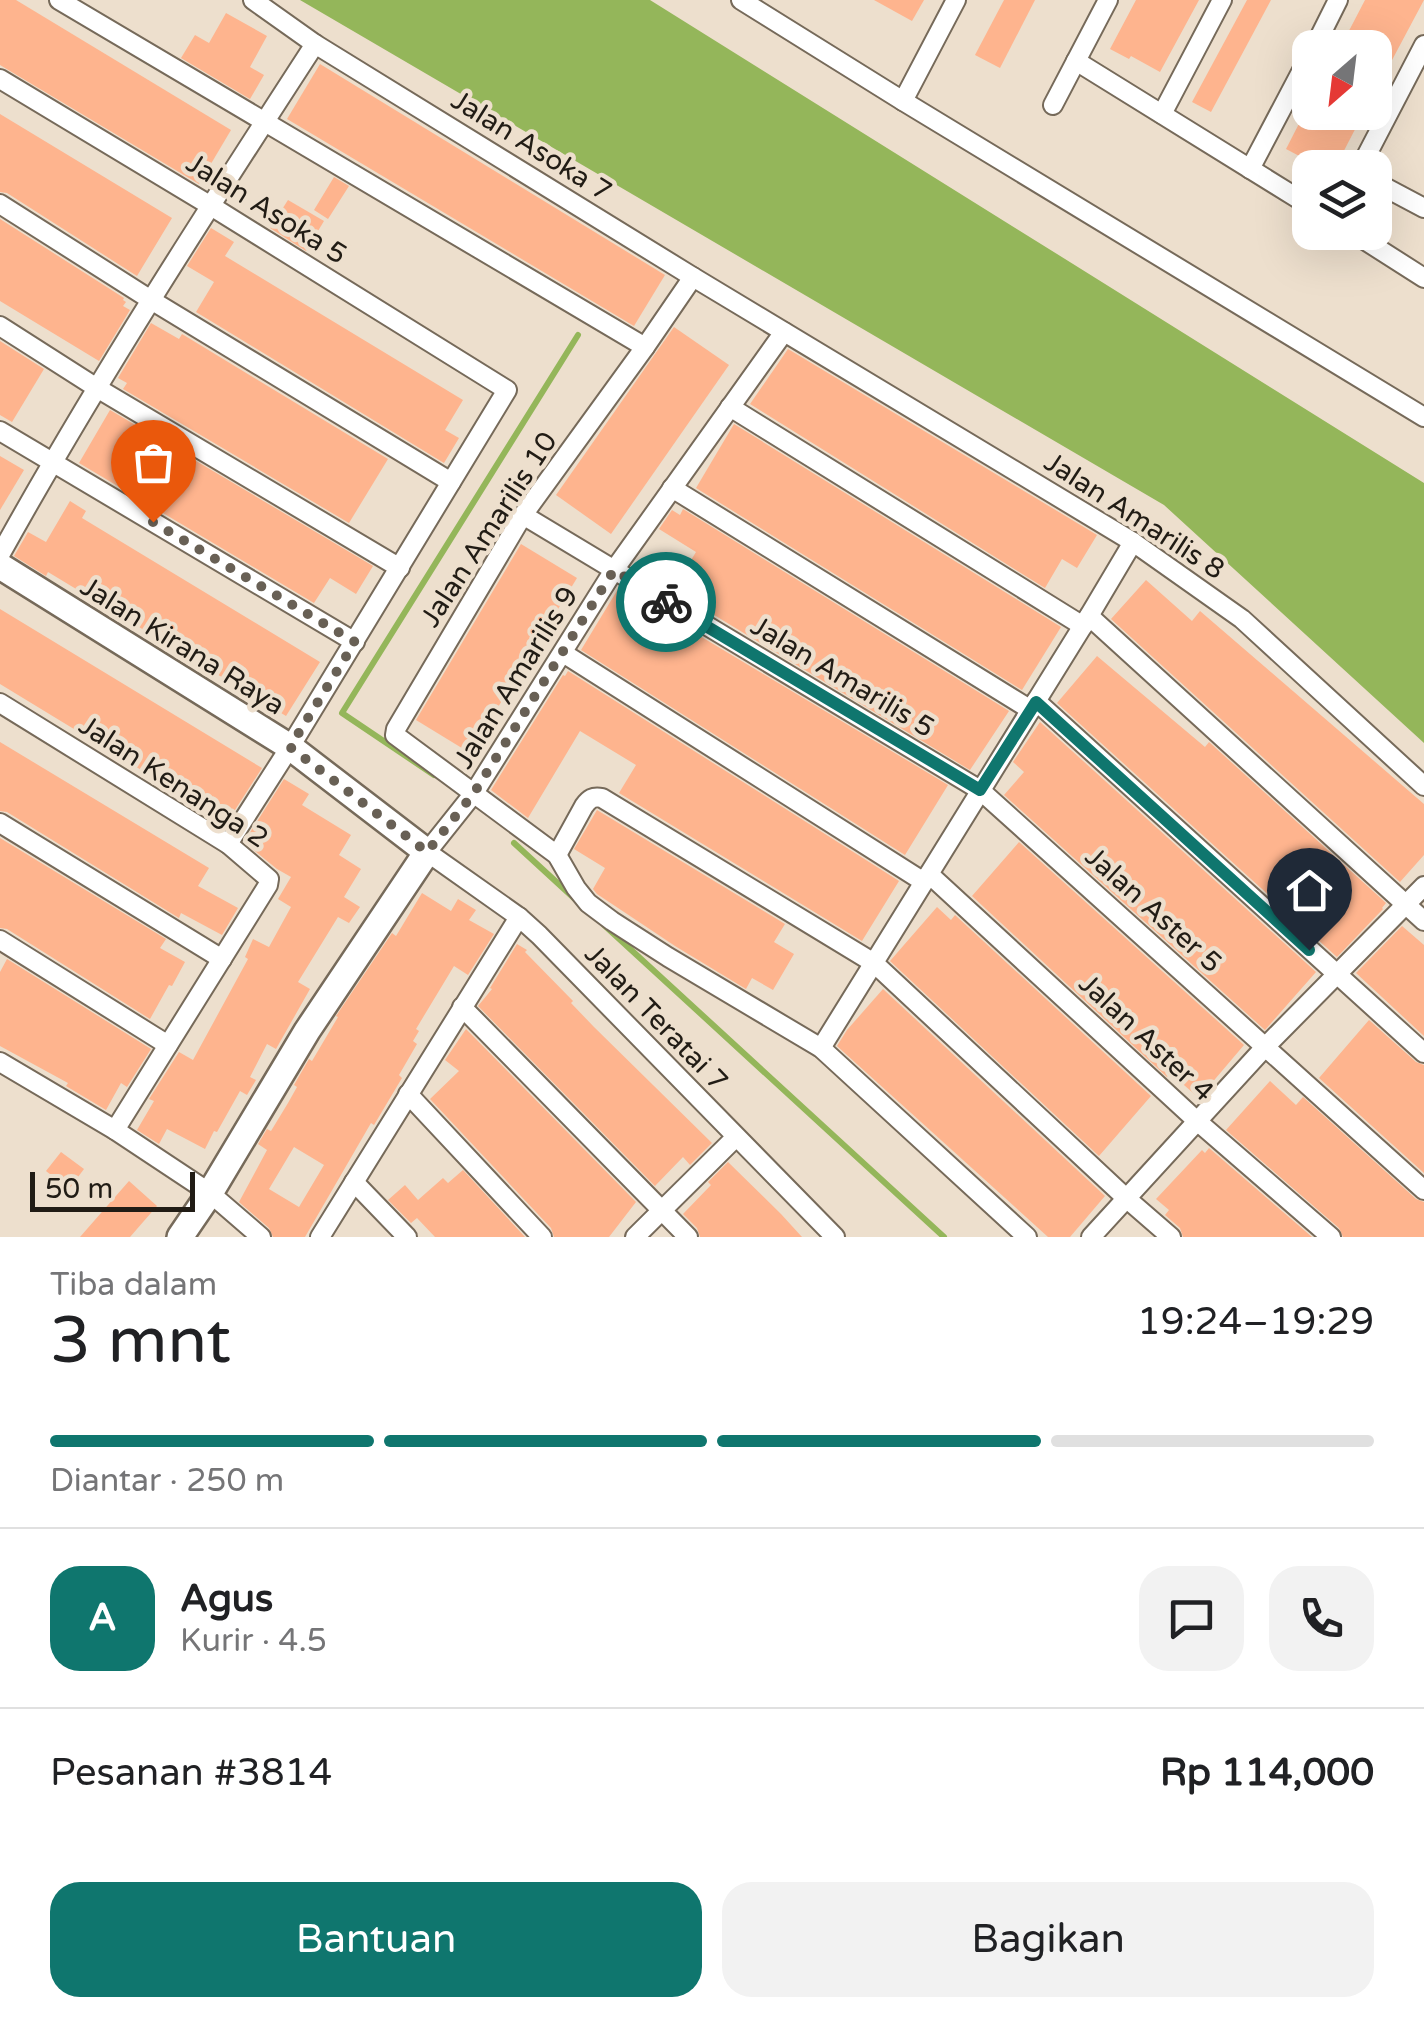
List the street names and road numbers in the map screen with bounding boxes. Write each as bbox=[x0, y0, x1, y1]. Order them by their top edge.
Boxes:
street label: Jalan Asoka 7 bbox=[445, 83, 618, 209]
street label: Jalan Asoka 5 bbox=[180, 146, 353, 272]
street label: Jalan Amarilis 10 bbox=[413, 426, 565, 633]
street label: Jalan Amarilis 8 bbox=[1038, 445, 1231, 587]
street label: Jalan Kirana Raya bbox=[74, 569, 291, 722]
street label: Jalan Amarilis 9 bbox=[446, 580, 585, 775]
street label: Jalan Amarilis 5 bbox=[745, 609, 940, 745]
street label: Jalan Kenanga 2 bbox=[73, 708, 274, 856]
street label: Jalan Aster 5 bbox=[1078, 840, 1229, 980]
street label: Jalan Teratai 7 bbox=[578, 937, 735, 1098]
street label: Jalan Aster 4 bbox=[1072, 967, 1221, 1109]

